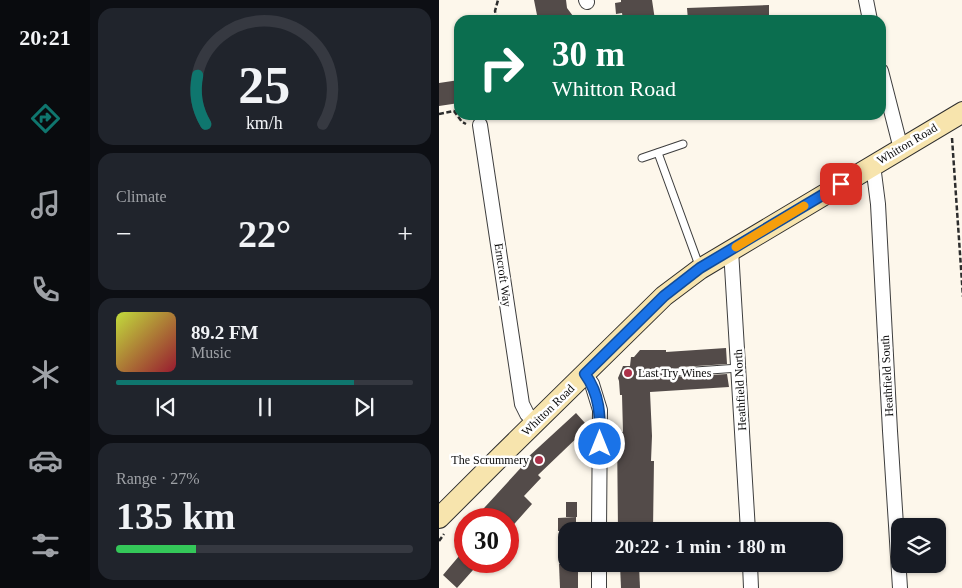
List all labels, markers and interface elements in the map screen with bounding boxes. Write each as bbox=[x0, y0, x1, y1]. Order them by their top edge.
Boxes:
text: 20:21 bbox=[19, 25, 71, 50]
icon: right bbox=[469, 35, 534, 100]
text: 30 m bbox=[552, 35, 625, 74]
text: 25 bbox=[239, 57, 291, 114]
text: Whitton Road bbox=[552, 76, 676, 101]
icon: directions bbox=[28, 101, 63, 136]
text: km/h bbox=[246, 113, 283, 133]
street label: Whitton Road bbox=[874, 121, 940, 167]
pin bbox=[820, 163, 862, 205]
icon: arrive bbox=[827, 170, 855, 198]
icon: music bbox=[28, 187, 63, 222]
text: Climate bbox=[116, 188, 167, 205]
text: 22° bbox=[238, 213, 291, 255]
text: − bbox=[116, 218, 132, 249]
text: + bbox=[397, 218, 413, 249]
street label: Erncroft Way bbox=[492, 242, 514, 308]
icon: phone bbox=[28, 272, 63, 307]
text: 89.2 FM bbox=[191, 322, 259, 343]
street label: Heathfield South bbox=[878, 335, 896, 417]
text: Music bbox=[191, 344, 231, 361]
street label: Heathfield North bbox=[731, 349, 749, 431]
icon: climate bbox=[28, 357, 63, 392]
place label: Last Try Wines bbox=[638, 366, 712, 380]
marker: Last Try Wines bbox=[622, 367, 634, 379]
street label: Whitton Road bbox=[519, 381, 577, 439]
icon: previous bbox=[152, 393, 180, 421]
icon: pause bbox=[251, 393, 279, 421]
icon: next bbox=[350, 393, 378, 421]
position arrow bbox=[573, 417, 625, 469]
icon: car bbox=[28, 443, 63, 478]
place label: The Scrummery bbox=[451, 453, 529, 467]
marker: The Scrummery bbox=[533, 454, 545, 466]
text: Range · 27% bbox=[116, 470, 200, 487]
text: 135 km bbox=[116, 495, 235, 537]
speed limit sign: 30 bbox=[454, 508, 519, 573]
map controls bbox=[891, 518, 946, 573]
button: layers bbox=[891, 518, 946, 573]
icon: filters bbox=[28, 528, 63, 563]
text: 20:22 · 1 min · 180 m bbox=[615, 536, 786, 557]

